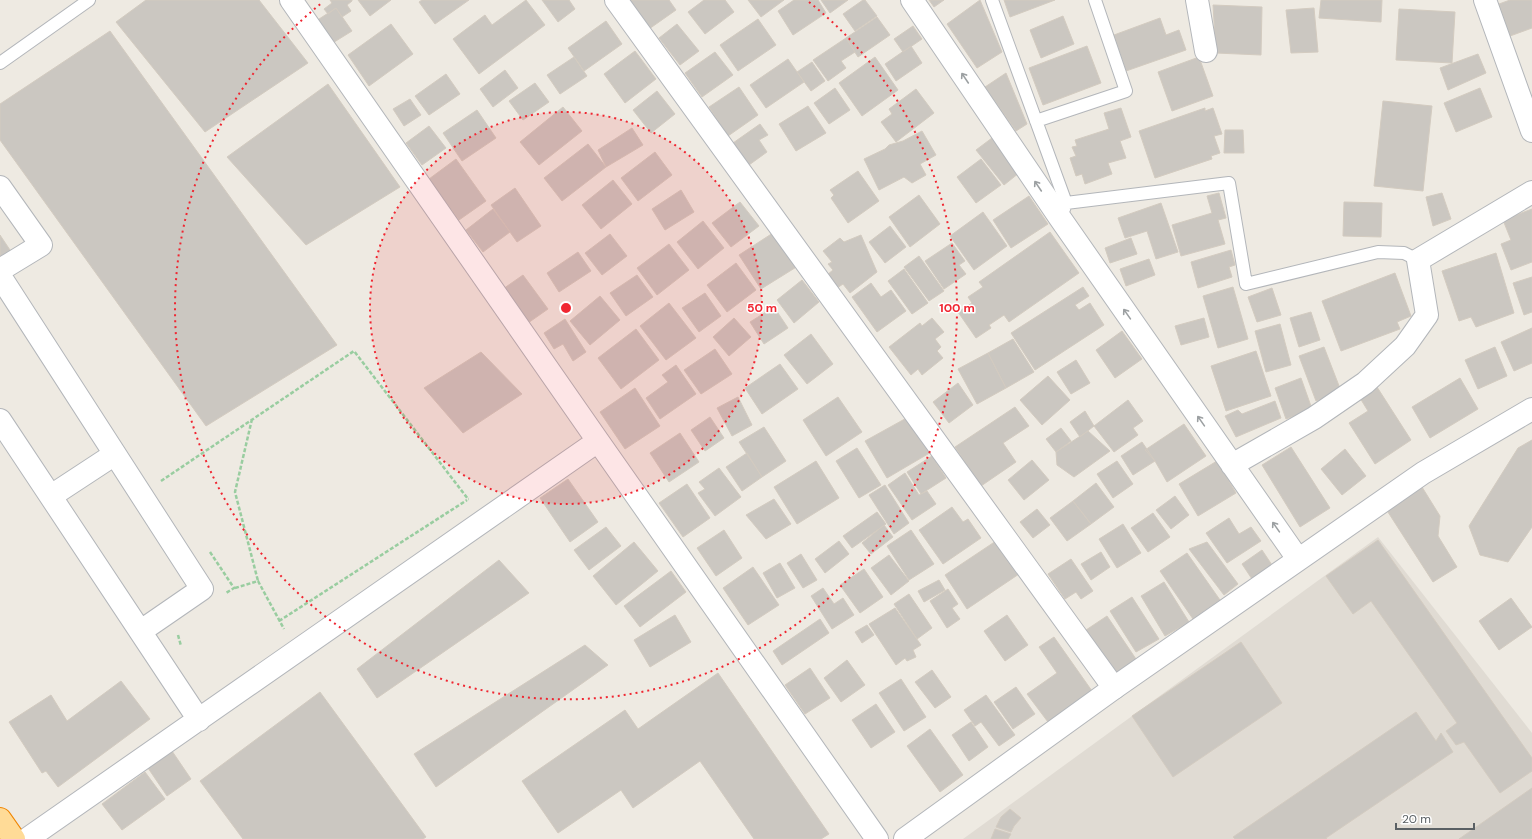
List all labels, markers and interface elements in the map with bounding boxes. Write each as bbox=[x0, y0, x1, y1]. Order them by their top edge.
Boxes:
one-way arrow bbox=[961, 73, 969, 84]
one-way arrow bbox=[1034, 181, 1042, 192]
text: 50 m bbox=[747, 300, 777, 316]
text: 100 m bbox=[939, 300, 975, 316]
centre of rings bbox=[559, 301, 573, 315]
one-way arrow bbox=[1123, 309, 1131, 320]
one-way arrow bbox=[1197, 415, 1205, 426]
one-way arrow bbox=[1272, 522, 1280, 533]
scale bar bbox=[1396, 805, 1474, 831]
text: 20 m bbox=[1402, 811, 1431, 827]

